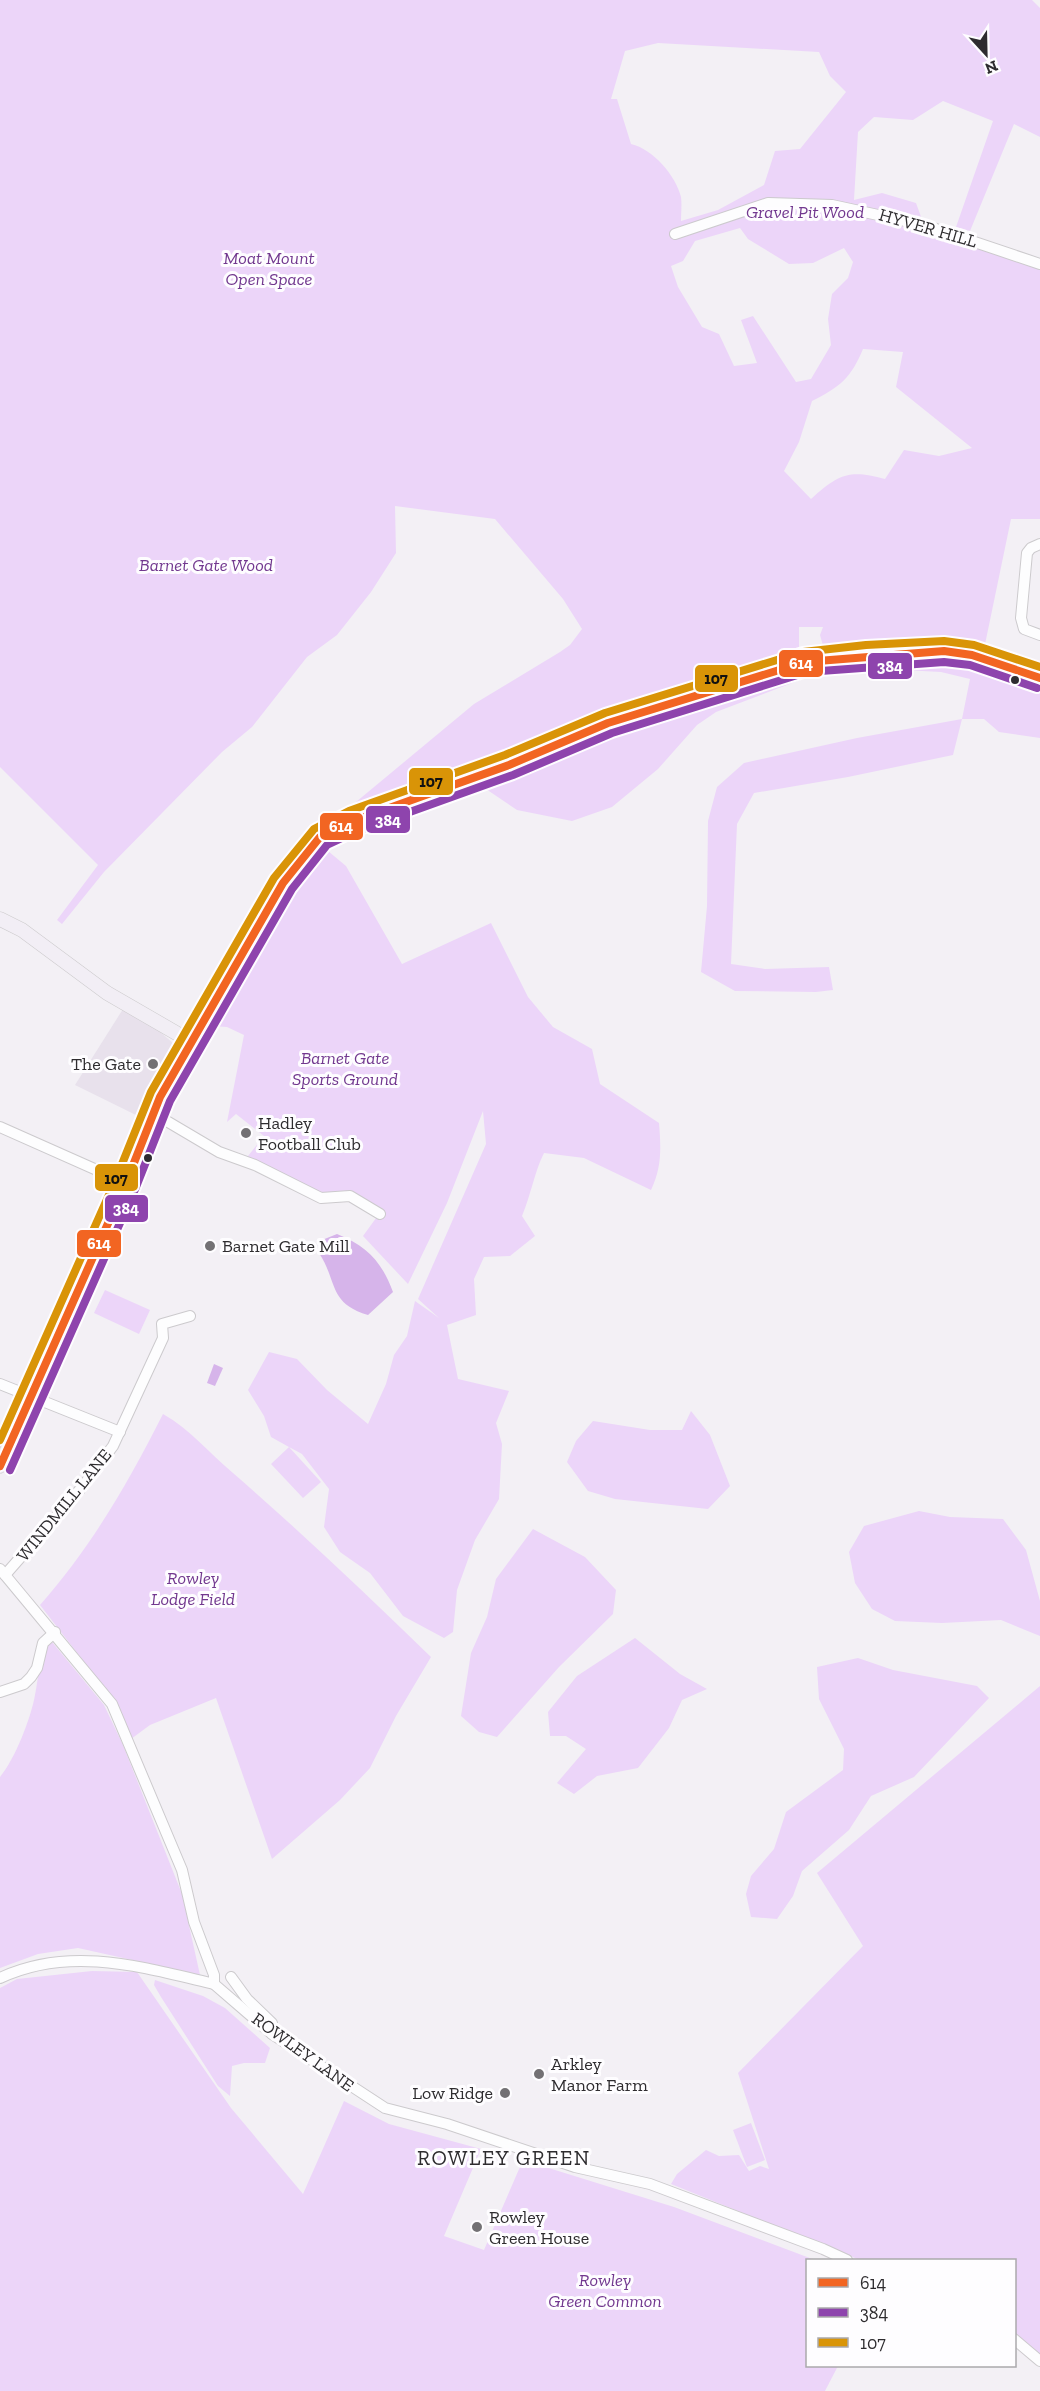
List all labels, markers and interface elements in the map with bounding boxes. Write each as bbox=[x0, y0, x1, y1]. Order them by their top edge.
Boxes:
north arrow bbox=[956, 24, 1016, 84]
text: N bbox=[982, 56, 1001, 79]
park label: Gravel Pit Wood bbox=[746, 201, 864, 223]
street label: HYVER HILL bbox=[876, 203, 980, 253]
park label: Moat Mount Open Space bbox=[223, 247, 315, 290]
park label: Barnet Gate Wood bbox=[139, 554, 273, 576]
line badge: 614 bbox=[778, 649, 824, 678]
line badge: 384 bbox=[867, 652, 913, 680]
text: 614 bbox=[789, 654, 813, 673]
text: 384 bbox=[877, 657, 903, 676]
line badge: 107 bbox=[694, 664, 739, 693]
text: 107 bbox=[704, 669, 728, 688]
unlabelled marker bbox=[1009, 674, 1021, 686]
line badge: 107 bbox=[408, 767, 454, 796]
text: 107 bbox=[419, 772, 443, 791]
line badge: 384 bbox=[365, 805, 411, 834]
text: 384 bbox=[375, 811, 401, 830]
line badge: 614 bbox=[319, 812, 364, 841]
text: 614 bbox=[329, 817, 353, 836]
park label: Barnet Gate Sports Ground bbox=[292, 1047, 398, 1090]
place label: The Gate bbox=[71, 1053, 141, 1075]
marker: The Gate bbox=[146, 1057, 160, 1071]
place label: Hadley Football Club bbox=[258, 1112, 361, 1155]
marker: Hadley Football Club bbox=[239, 1126, 253, 1140]
unlabelled marker bbox=[142, 1152, 154, 1164]
line badge: 107 bbox=[94, 1163, 139, 1192]
text: 107 bbox=[104, 1169, 128, 1188]
line badge: 384 bbox=[104, 1194, 149, 1223]
text: 384 bbox=[113, 1199, 139, 1218]
line badge: 614 bbox=[76, 1229, 122, 1258]
text: 614 bbox=[87, 1234, 111, 1253]
place label: Barnet Gate Mill bbox=[222, 1235, 350, 1257]
marker: Barnet Gate Mill bbox=[203, 1239, 217, 1253]
street label: WINDMILL LANE bbox=[12, 1444, 116, 1566]
park label: Rowley Lodge Field bbox=[151, 1567, 235, 1610]
street label: ROWLEY LANE bbox=[248, 2008, 358, 2096]
place label: Arkley Manor Farm bbox=[551, 2053, 648, 2096]
marker: Arkley Manor Farm bbox=[532, 2067, 546, 2081]
place label: Low Ridge bbox=[412, 2082, 493, 2104]
marker: Low Ridge bbox=[498, 2086, 512, 2100]
district label: ROWLEY GREEN bbox=[417, 2145, 591, 2170]
place label: Rowley Green House bbox=[489, 2206, 589, 2249]
marker: Rowley Green House bbox=[470, 2220, 484, 2234]
legend bbox=[806, 2259, 1016, 2367]
park label: Rowley Green Common bbox=[548, 2269, 662, 2312]
text: 614 bbox=[860, 2272, 886, 2294]
text: 384 bbox=[860, 2302, 888, 2324]
text: 107 bbox=[860, 2332, 886, 2354]

